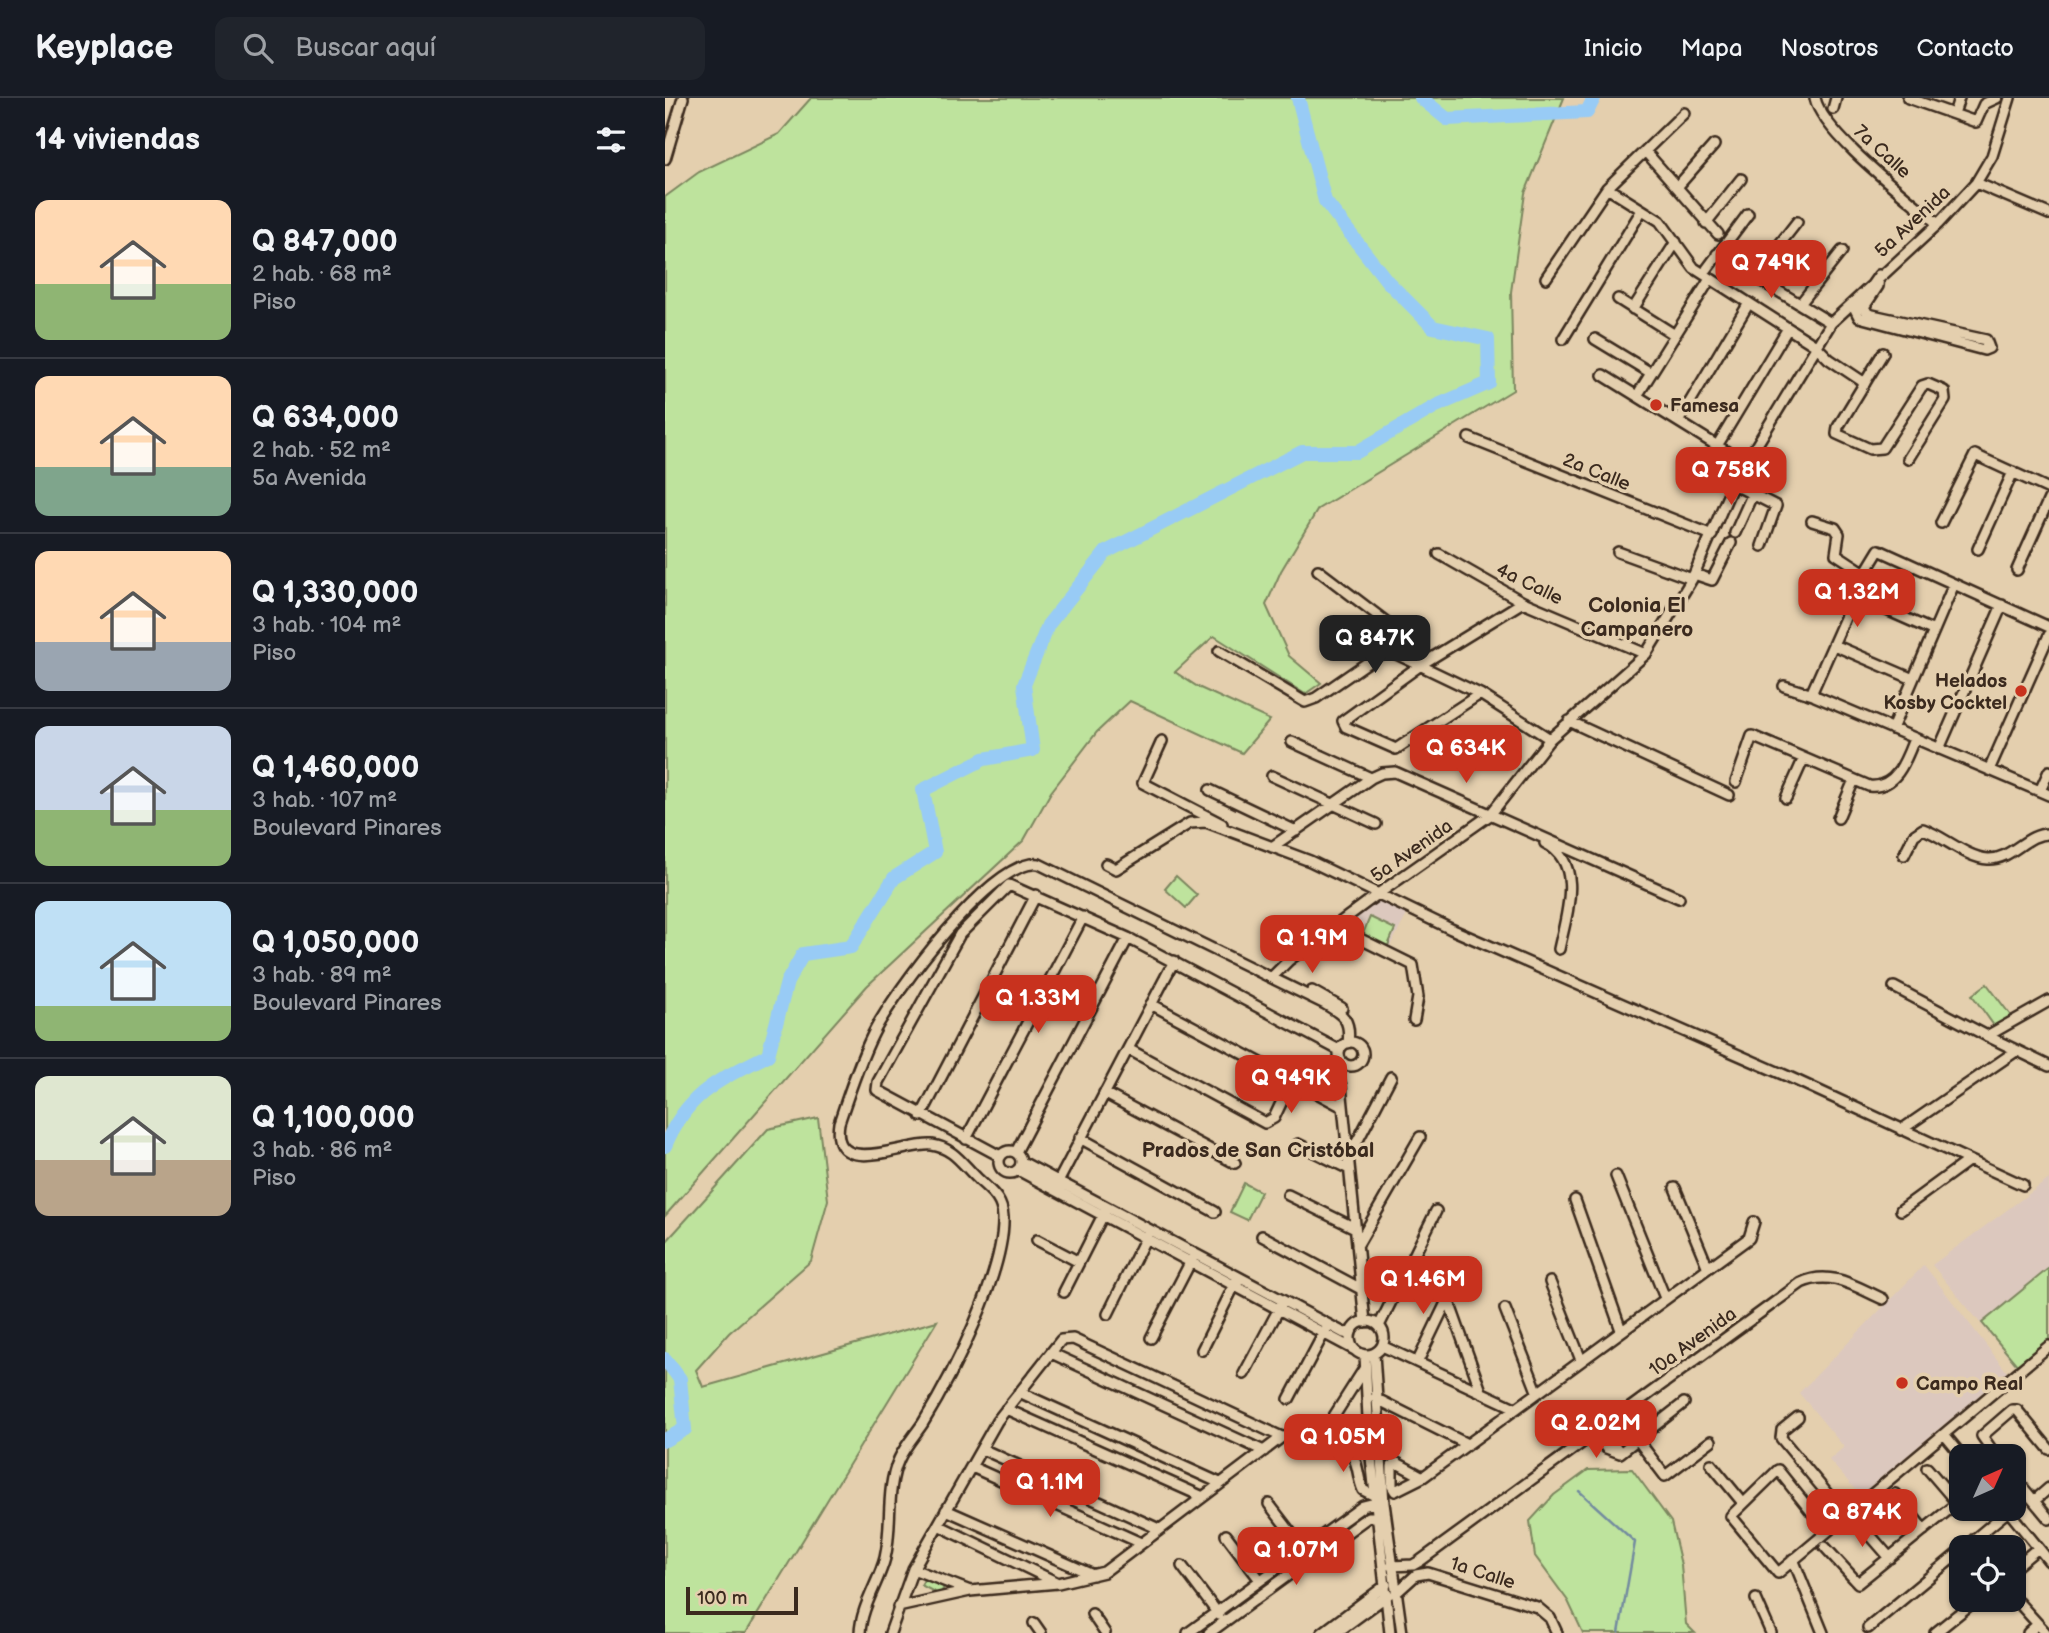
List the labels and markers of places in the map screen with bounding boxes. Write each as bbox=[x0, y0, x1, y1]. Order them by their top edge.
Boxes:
pin: Q 749K bbox=[1714, 240, 1828, 300]
place label: Famesa bbox=[1670, 395, 1739, 418]
marker: Famesa bbox=[1648, 397, 1664, 413]
pin: Q 758K bbox=[1674, 448, 1788, 507]
pin: Q 1.32M bbox=[1792, 570, 1922, 629]
pin: Q 847K bbox=[1318, 616, 1432, 675]
place label: Helados Kosby Cocktel bbox=[1883, 670, 2007, 715]
marker: Helados Kosby Cocktel bbox=[2013, 683, 2029, 699]
pin: Q 634K bbox=[1409, 726, 1523, 785]
pin: Q 1.9M bbox=[1255, 916, 1369, 975]
pin: Q 1.33M bbox=[973, 976, 1103, 1035]
pin: Q 949K bbox=[1234, 1056, 1348, 1115]
pin: Q 1.46M bbox=[1358, 1256, 1488, 1316]
place label: Campo Real bbox=[1916, 1373, 2023, 1396]
marker: Campo Real bbox=[1894, 1375, 1910, 1391]
pin: Q 2.02M bbox=[1531, 1400, 1661, 1460]
pin: Q 1.05M bbox=[1278, 1414, 1408, 1474]
pin: Q 1.1M bbox=[993, 1460, 1107, 1519]
pin: Q 874K bbox=[1805, 1490, 1919, 1549]
pin: Q 1.07M bbox=[1231, 1528, 1361, 1587]

